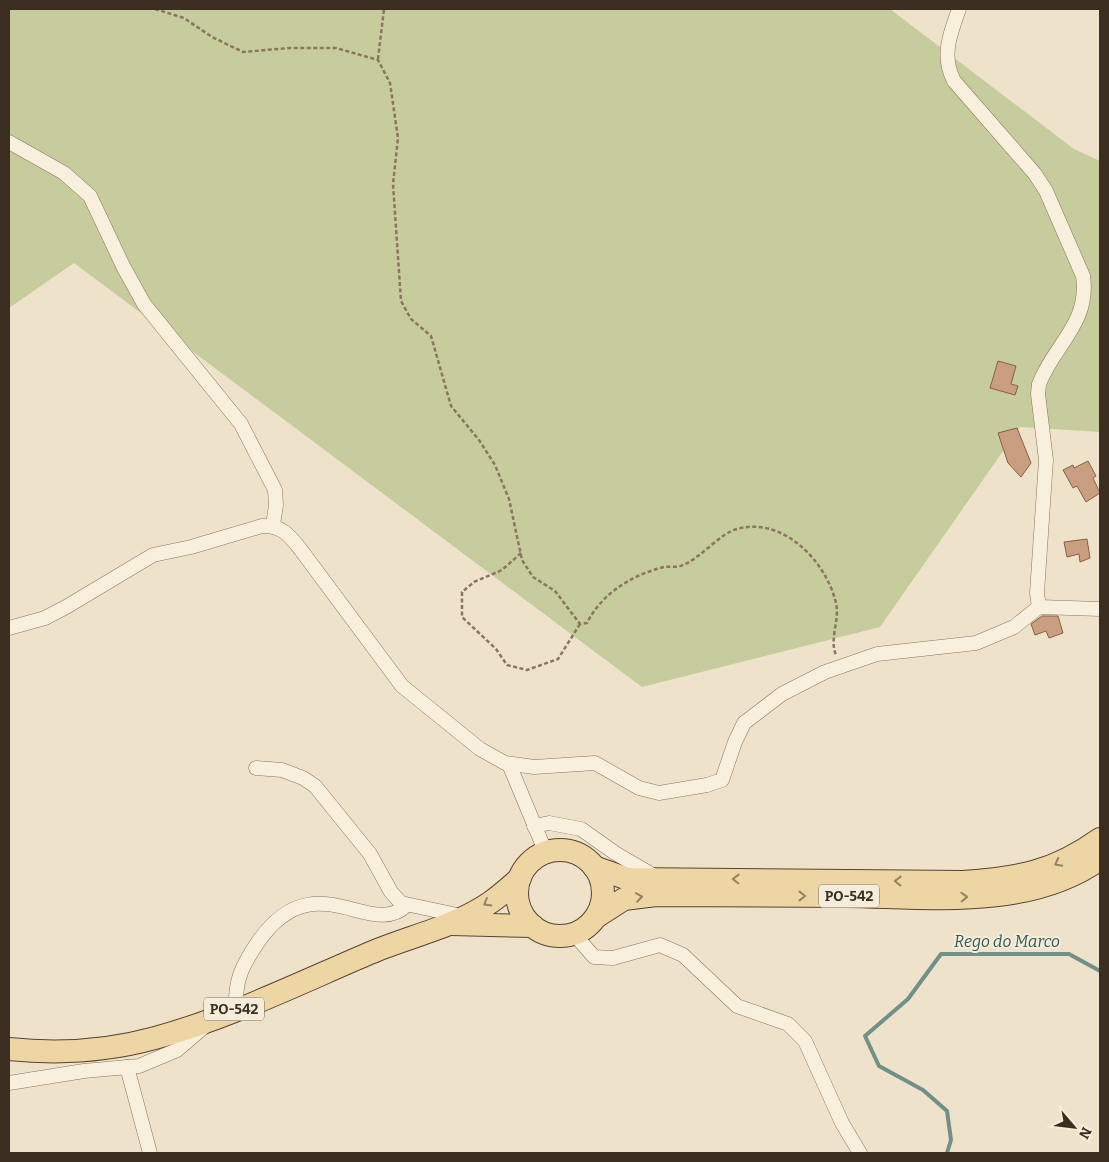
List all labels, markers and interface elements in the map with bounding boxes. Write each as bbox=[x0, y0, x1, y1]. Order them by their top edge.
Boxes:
one-way arrow bbox=[1054, 857, 1063, 867]
one-way arrow bbox=[731, 874, 739, 884]
one-way arrow bbox=[894, 876, 902, 886]
road number: PO-542 bbox=[819, 884, 879, 908]
one-way arrow bbox=[798, 891, 806, 901]
one-way arrow bbox=[960, 892, 968, 902]
one-way arrow bbox=[635, 893, 644, 903]
one-way arrow bbox=[484, 897, 493, 907]
water label: Rego do Marco bbox=[954, 932, 1060, 951]
road number: PO-542 bbox=[204, 998, 264, 1021]
north arrow bbox=[1049, 1102, 1099, 1152]
text: N bbox=[1075, 1124, 1095, 1142]

